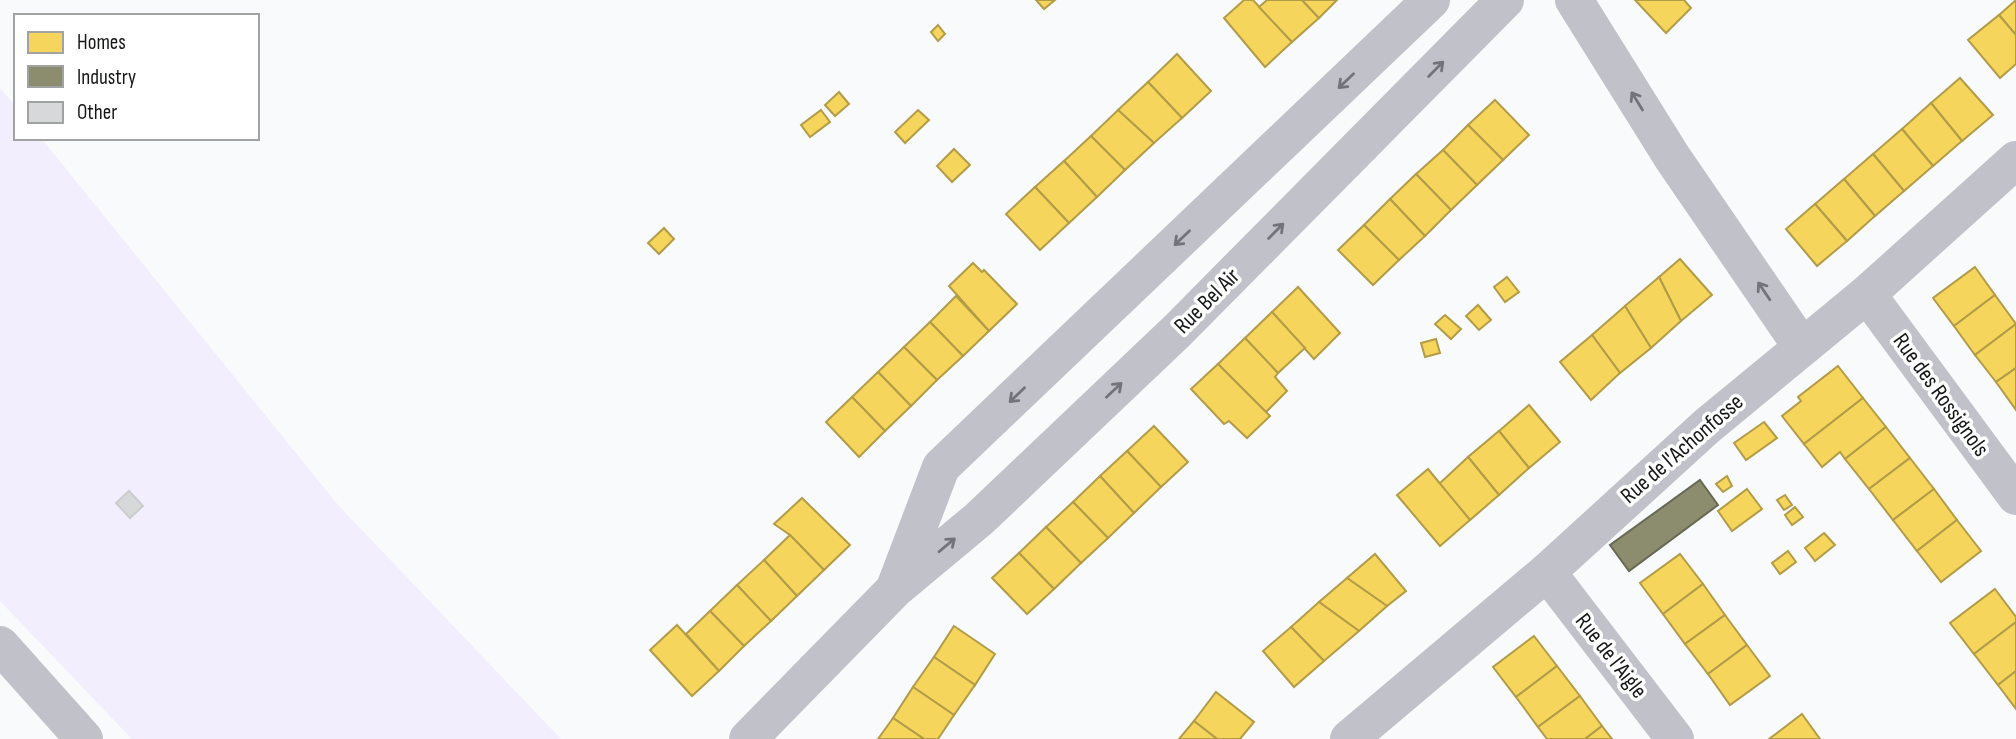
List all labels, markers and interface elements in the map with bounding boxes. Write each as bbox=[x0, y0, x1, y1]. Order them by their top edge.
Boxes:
legend bbox=[14, 14, 259, 140]
text: Homes bbox=[77, 30, 126, 55]
one-way arrow bbox=[1428, 61, 1445, 78]
text: Industry bbox=[77, 65, 136, 90]
one-way arrow bbox=[1338, 72, 1355, 89]
one-way arrow bbox=[1630, 92, 1644, 112]
text: Other bbox=[77, 100, 117, 125]
one-way arrow bbox=[1268, 223, 1285, 240]
one-way arrow bbox=[1173, 229, 1190, 246]
street label: Rue Bel Air bbox=[1168, 262, 1246, 340]
one-way arrow bbox=[1757, 282, 1771, 301]
street label: Rue des Rossignols bbox=[1887, 328, 1995, 462]
one-way arrow bbox=[1106, 382, 1123, 399]
one-way arrow bbox=[1009, 386, 1026, 403]
street label: Rue de l'Achonfosse bbox=[1615, 388, 1749, 510]
one-way arrow bbox=[938, 537, 956, 553]
street label: Rue de l'Aigle bbox=[1569, 608, 1653, 704]

